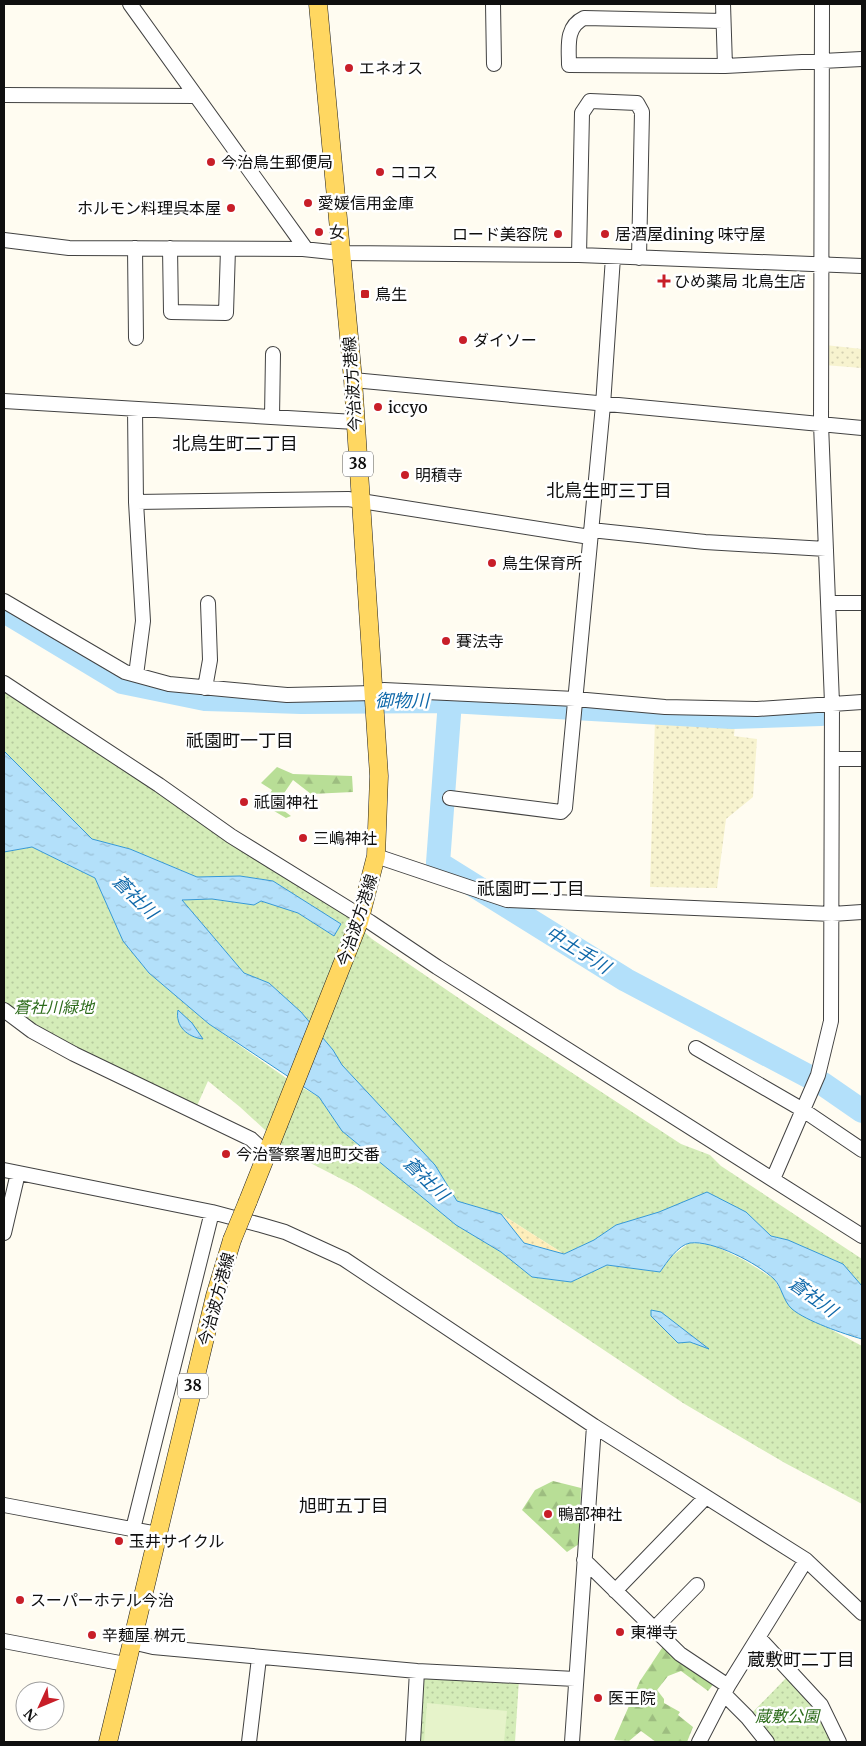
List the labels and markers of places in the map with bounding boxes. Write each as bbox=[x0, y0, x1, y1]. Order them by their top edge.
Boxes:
place label: エネオス bbox=[359, 58, 423, 78]
marker: エネオス bbox=[343, 62, 355, 74]
place label: 今治鳥生郵便局 bbox=[221, 152, 333, 172]
marker: 今治鳥生郵便局 bbox=[205, 156, 217, 168]
place label: ココス bbox=[390, 162, 438, 182]
marker: ココス bbox=[374, 166, 386, 178]
place label: 愛媛信用金庫 bbox=[318, 193, 414, 213]
marker: 愛媛信用金庫 bbox=[302, 197, 314, 209]
place label: ホルモン料理呉本屋 bbox=[77, 198, 221, 218]
marker: ホルモン料理呉本屋 bbox=[225, 202, 237, 214]
place label: 女 bbox=[329, 222, 345, 242]
place label: ロード美容院 bbox=[452, 224, 548, 244]
place label: 居酒屋dining 味守屋 bbox=[615, 224, 766, 244]
marker: 女 bbox=[313, 226, 325, 238]
marker: ロード美容院 bbox=[552, 228, 564, 240]
marker: 居酒屋dining 味守屋 bbox=[599, 228, 611, 240]
place label: ひめ薬局 北鳥生店 bbox=[674, 271, 806, 291]
marker: ひめ薬局 北鳥生店 bbox=[658, 275, 670, 287]
place label: 鳥生 bbox=[375, 284, 407, 304]
marker: 鳥生 bbox=[359, 288, 371, 300]
place label: ダイソー bbox=[473, 330, 537, 350]
marker: ダイソー bbox=[457, 334, 469, 346]
place label: iccyo bbox=[388, 397, 428, 417]
marker: iccyo bbox=[372, 401, 384, 413]
place label: 明積寺 bbox=[415, 465, 463, 485]
marker: 明積寺 bbox=[399, 469, 411, 481]
place label: 鳥生保育所 bbox=[502, 553, 582, 573]
marker: 鳥生保育所 bbox=[486, 557, 498, 569]
place label: 賽法寺 bbox=[456, 631, 504, 651]
marker: 賽法寺 bbox=[440, 635, 452, 647]
place label: 祇園神社 bbox=[254, 792, 318, 812]
marker: 祇園神社 bbox=[238, 796, 250, 808]
place label: 三嶋神社 bbox=[313, 828, 377, 848]
marker: 三嶋神社 bbox=[297, 832, 309, 844]
place label: 今治警察署旭町交番 bbox=[236, 1144, 380, 1164]
marker: 今治警察署旭町交番 bbox=[220, 1148, 232, 1160]
place label: 鴨部神社 bbox=[558, 1504, 622, 1524]
marker: 鴨部神社 bbox=[542, 1508, 554, 1520]
place label: 玉井サイクル bbox=[129, 1531, 224, 1551]
marker: 玉井サイクル bbox=[113, 1535, 125, 1547]
place label: スーパーホテル今治 bbox=[30, 1590, 174, 1610]
marker: スーパーホテル今治 bbox=[14, 1594, 26, 1606]
place label: 東禅寺 bbox=[630, 1622, 678, 1642]
place label: 辛麺屋 桝元 bbox=[102, 1625, 186, 1645]
marker: 東禅寺 bbox=[614, 1626, 626, 1638]
marker: 辛麺屋 桝元 bbox=[86, 1629, 98, 1641]
place label: 医王院 bbox=[608, 1688, 656, 1708]
marker: 医王院 bbox=[592, 1692, 604, 1704]

